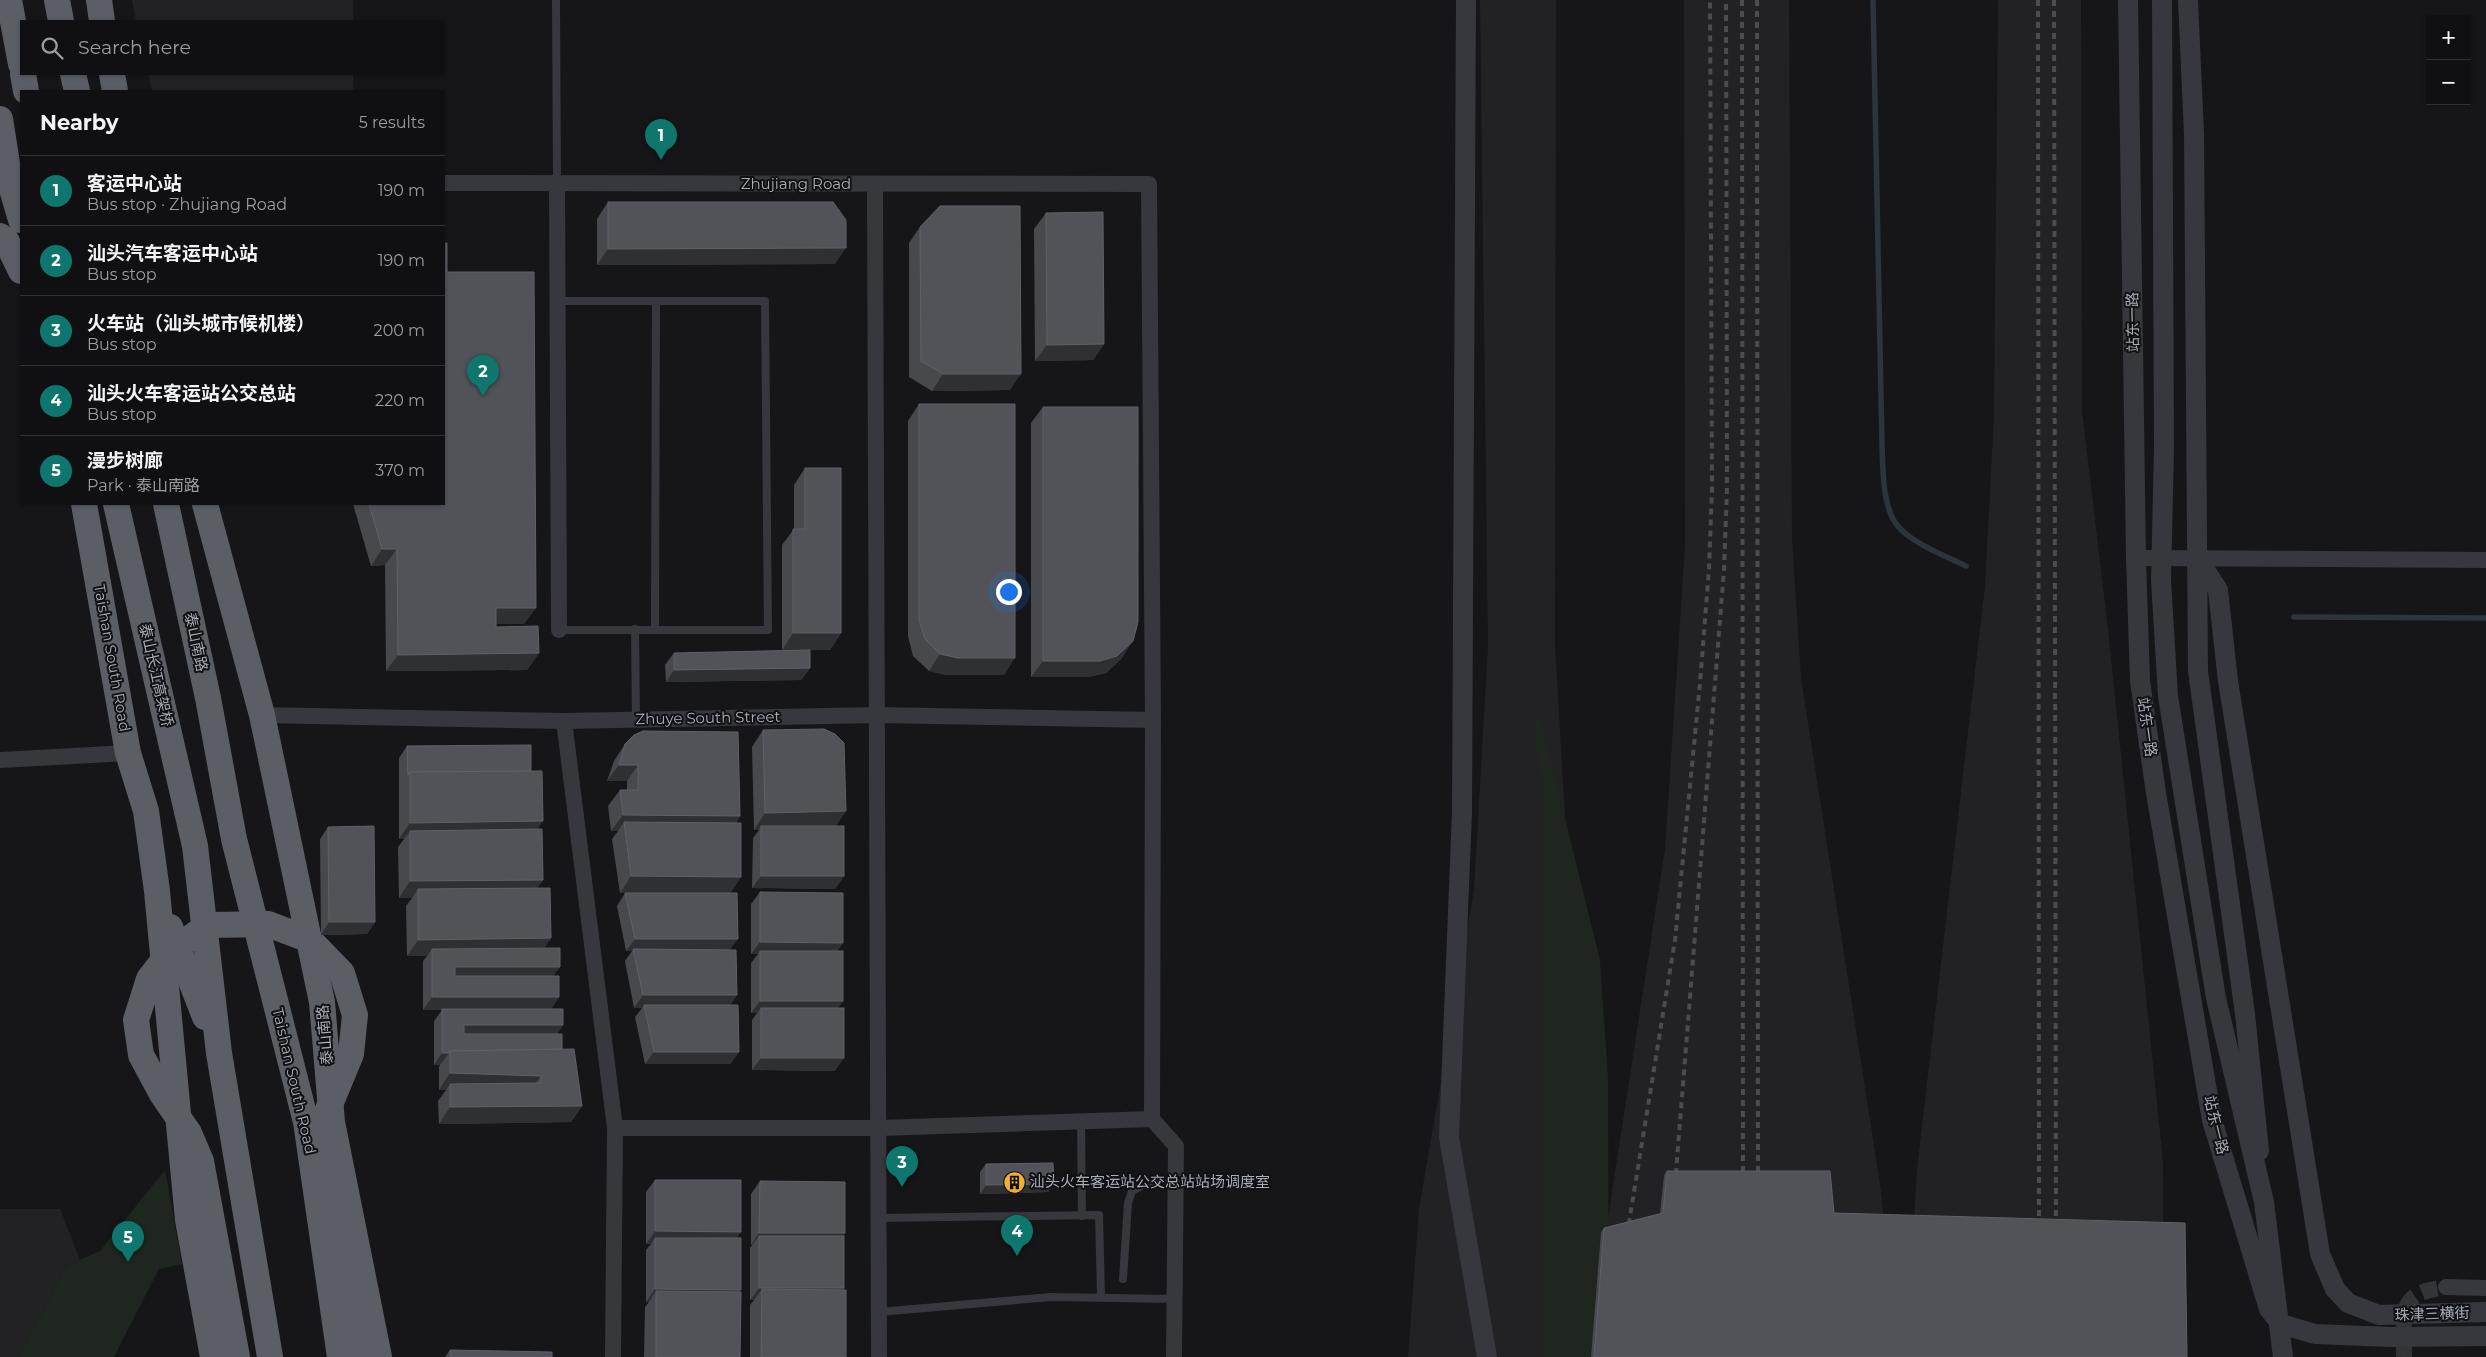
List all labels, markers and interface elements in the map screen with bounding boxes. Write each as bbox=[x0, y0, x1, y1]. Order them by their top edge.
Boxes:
map controls bbox=[2426, 15, 2471, 105]
button: + bbox=[2426, 15, 2471, 60]
search box bbox=[20, 20, 445, 75]
icon: search bbox=[38, 34, 66, 62]
text: Search here bbox=[78, 36, 191, 59]
button: − bbox=[2426, 60, 2471, 105]
text: Nearby bbox=[40, 110, 119, 135]
text: 5 results bbox=[359, 113, 425, 132]
pin: 1 bbox=[645, 119, 677, 160]
text: 客运中心站 bbox=[87, 172, 182, 195]
street label: Zhujiang Road bbox=[741, 174, 851, 193]
text: 1 bbox=[53, 181, 59, 200]
text: 190 m bbox=[378, 181, 425, 200]
text: Bus stop · Zhujiang Road bbox=[87, 195, 287, 214]
text: 汕头汽车客运中心站 bbox=[87, 242, 258, 265]
text: 2 bbox=[51, 251, 61, 270]
text: 190 m bbox=[378, 251, 425, 270]
text: Bus stop bbox=[87, 265, 157, 284]
street label: 站东一路 bbox=[2122, 292, 2143, 352]
text: 火车站（汕头城市候机楼） bbox=[87, 312, 315, 335]
text: 3 bbox=[51, 321, 61, 340]
text: 200 m bbox=[374, 321, 425, 340]
text: Bus stop bbox=[87, 335, 157, 354]
pin: 2 bbox=[467, 355, 499, 396]
text: 汕头火车客运站公交总站 bbox=[87, 382, 296, 405]
text: 4 bbox=[50, 391, 62, 410]
text: 220 m bbox=[375, 391, 425, 410]
text: Bus stop bbox=[87, 405, 157, 424]
text: 漫步树廊 bbox=[87, 449, 163, 472]
text: 5 bbox=[51, 461, 61, 480]
text: 370 m bbox=[375, 461, 425, 480]
text: Park · 泰山南路 bbox=[87, 476, 200, 495]
your location bbox=[996, 579, 1022, 605]
street label: Taishan South Road bbox=[90, 583, 135, 733]
street label: 泰山南路 bbox=[181, 611, 212, 673]
street label: 泰山长江高架桥 bbox=[135, 622, 178, 728]
street label: 站东一路 bbox=[2134, 696, 2161, 758]
street label: Zhuye South Street bbox=[635, 707, 781, 728]
street label: 泰山南路 bbox=[312, 1004, 337, 1066]
street label: Taishan South Road bbox=[268, 1006, 321, 1156]
street label: 站东一路 bbox=[2200, 1093, 2233, 1156]
pin: 3 bbox=[886, 1146, 918, 1187]
building icon: 汕头火车客运站公交总站站场调度室 bbox=[1002, 1170, 1026, 1194]
place label: 汕头火车客运站公交总站站场调度室 bbox=[1030, 1172, 1270, 1191]
pin: 4 bbox=[1001, 1215, 1033, 1256]
pin: 5 bbox=[112, 1221, 144, 1262]
street label: 珠津三横街 bbox=[2394, 1303, 2470, 1324]

